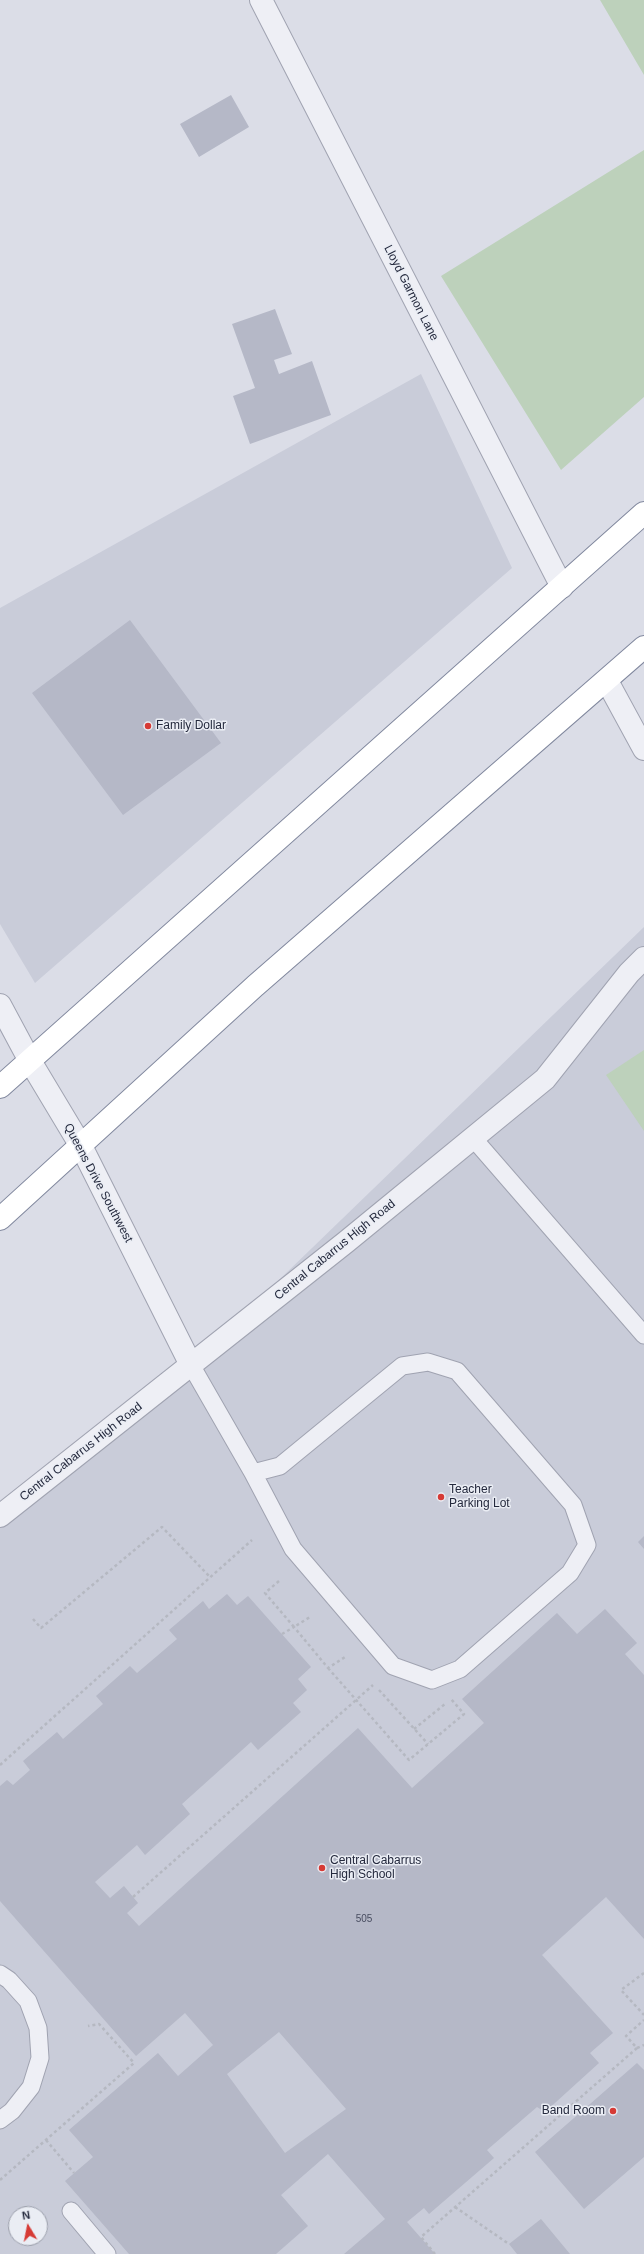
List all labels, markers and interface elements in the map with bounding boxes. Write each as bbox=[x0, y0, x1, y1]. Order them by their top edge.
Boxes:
street label: Lloyd Garmon Lane bbox=[381, 243, 441, 343]
place label: Family Dollar bbox=[156, 719, 226, 733]
marker: Family Dollar bbox=[143, 721, 153, 731]
street label: Queens Drive Southwest bbox=[60, 1121, 136, 1245]
street label: Central Cabarrus High Road bbox=[272, 1197, 398, 1303]
street label: Central Cabarrus High Road bbox=[17, 1400, 145, 1504]
place label: Teacher Parking Lot bbox=[449, 1483, 510, 1511]
marker: Teacher Parking Lot bbox=[436, 1492, 446, 1502]
place label: Central Cabarrus High School bbox=[330, 1854, 421, 1882]
marker: Central Cabarrus High School bbox=[317, 1863, 327, 1873]
house number: 505 bbox=[356, 1913, 372, 1925]
place label: Band Room bbox=[542, 2104, 605, 2118]
marker: Band Room bbox=[608, 2106, 618, 2116]
north arrow bbox=[8, 2206, 48, 2246]
text: N bbox=[21, 2209, 31, 2222]

